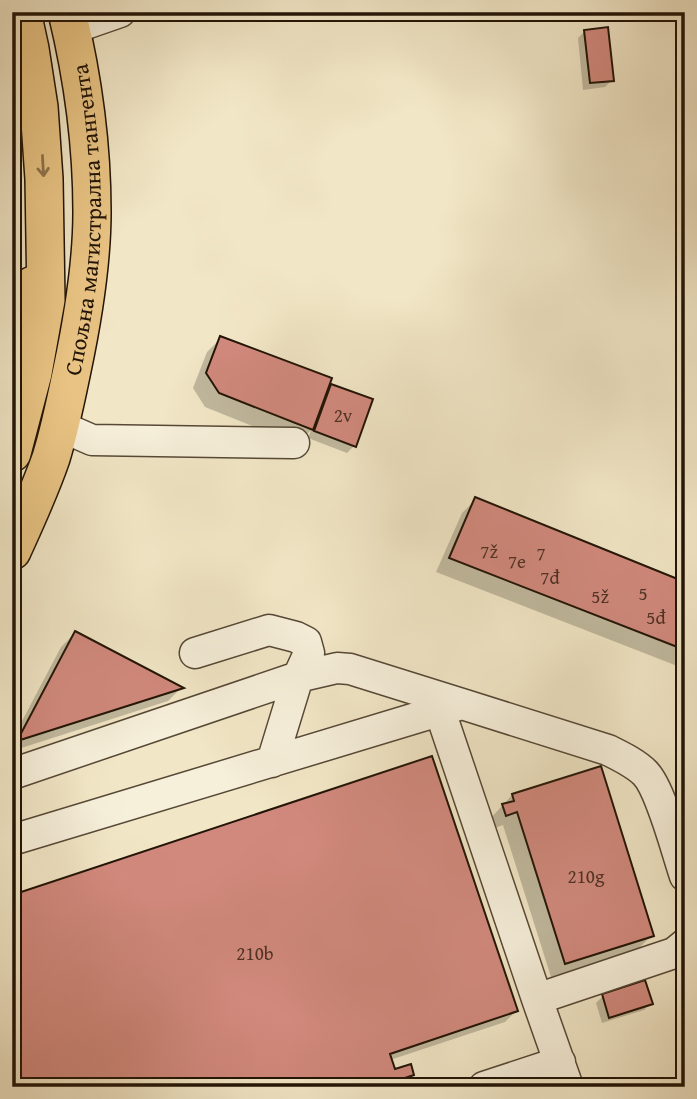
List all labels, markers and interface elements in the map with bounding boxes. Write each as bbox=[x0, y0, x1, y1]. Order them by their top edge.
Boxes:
street label: Спољна магистрална тангента bbox=[55, 62, 109, 378]
one-way arrow bbox=[37, 155, 50, 178]
house number: 2v bbox=[334, 401, 353, 429]
house number: 7ž bbox=[480, 537, 498, 565]
house number: 7 bbox=[536, 539, 546, 567]
house number: 7e bbox=[508, 547, 526, 575]
house number: 7đ bbox=[540, 563, 560, 591]
house number: 5 bbox=[638, 579, 648, 607]
house number: 5ž bbox=[591, 582, 609, 610]
house number: 5đ bbox=[646, 603, 666, 631]
house number: 210g bbox=[568, 862, 605, 890]
house number: 210b bbox=[236, 939, 274, 967]

